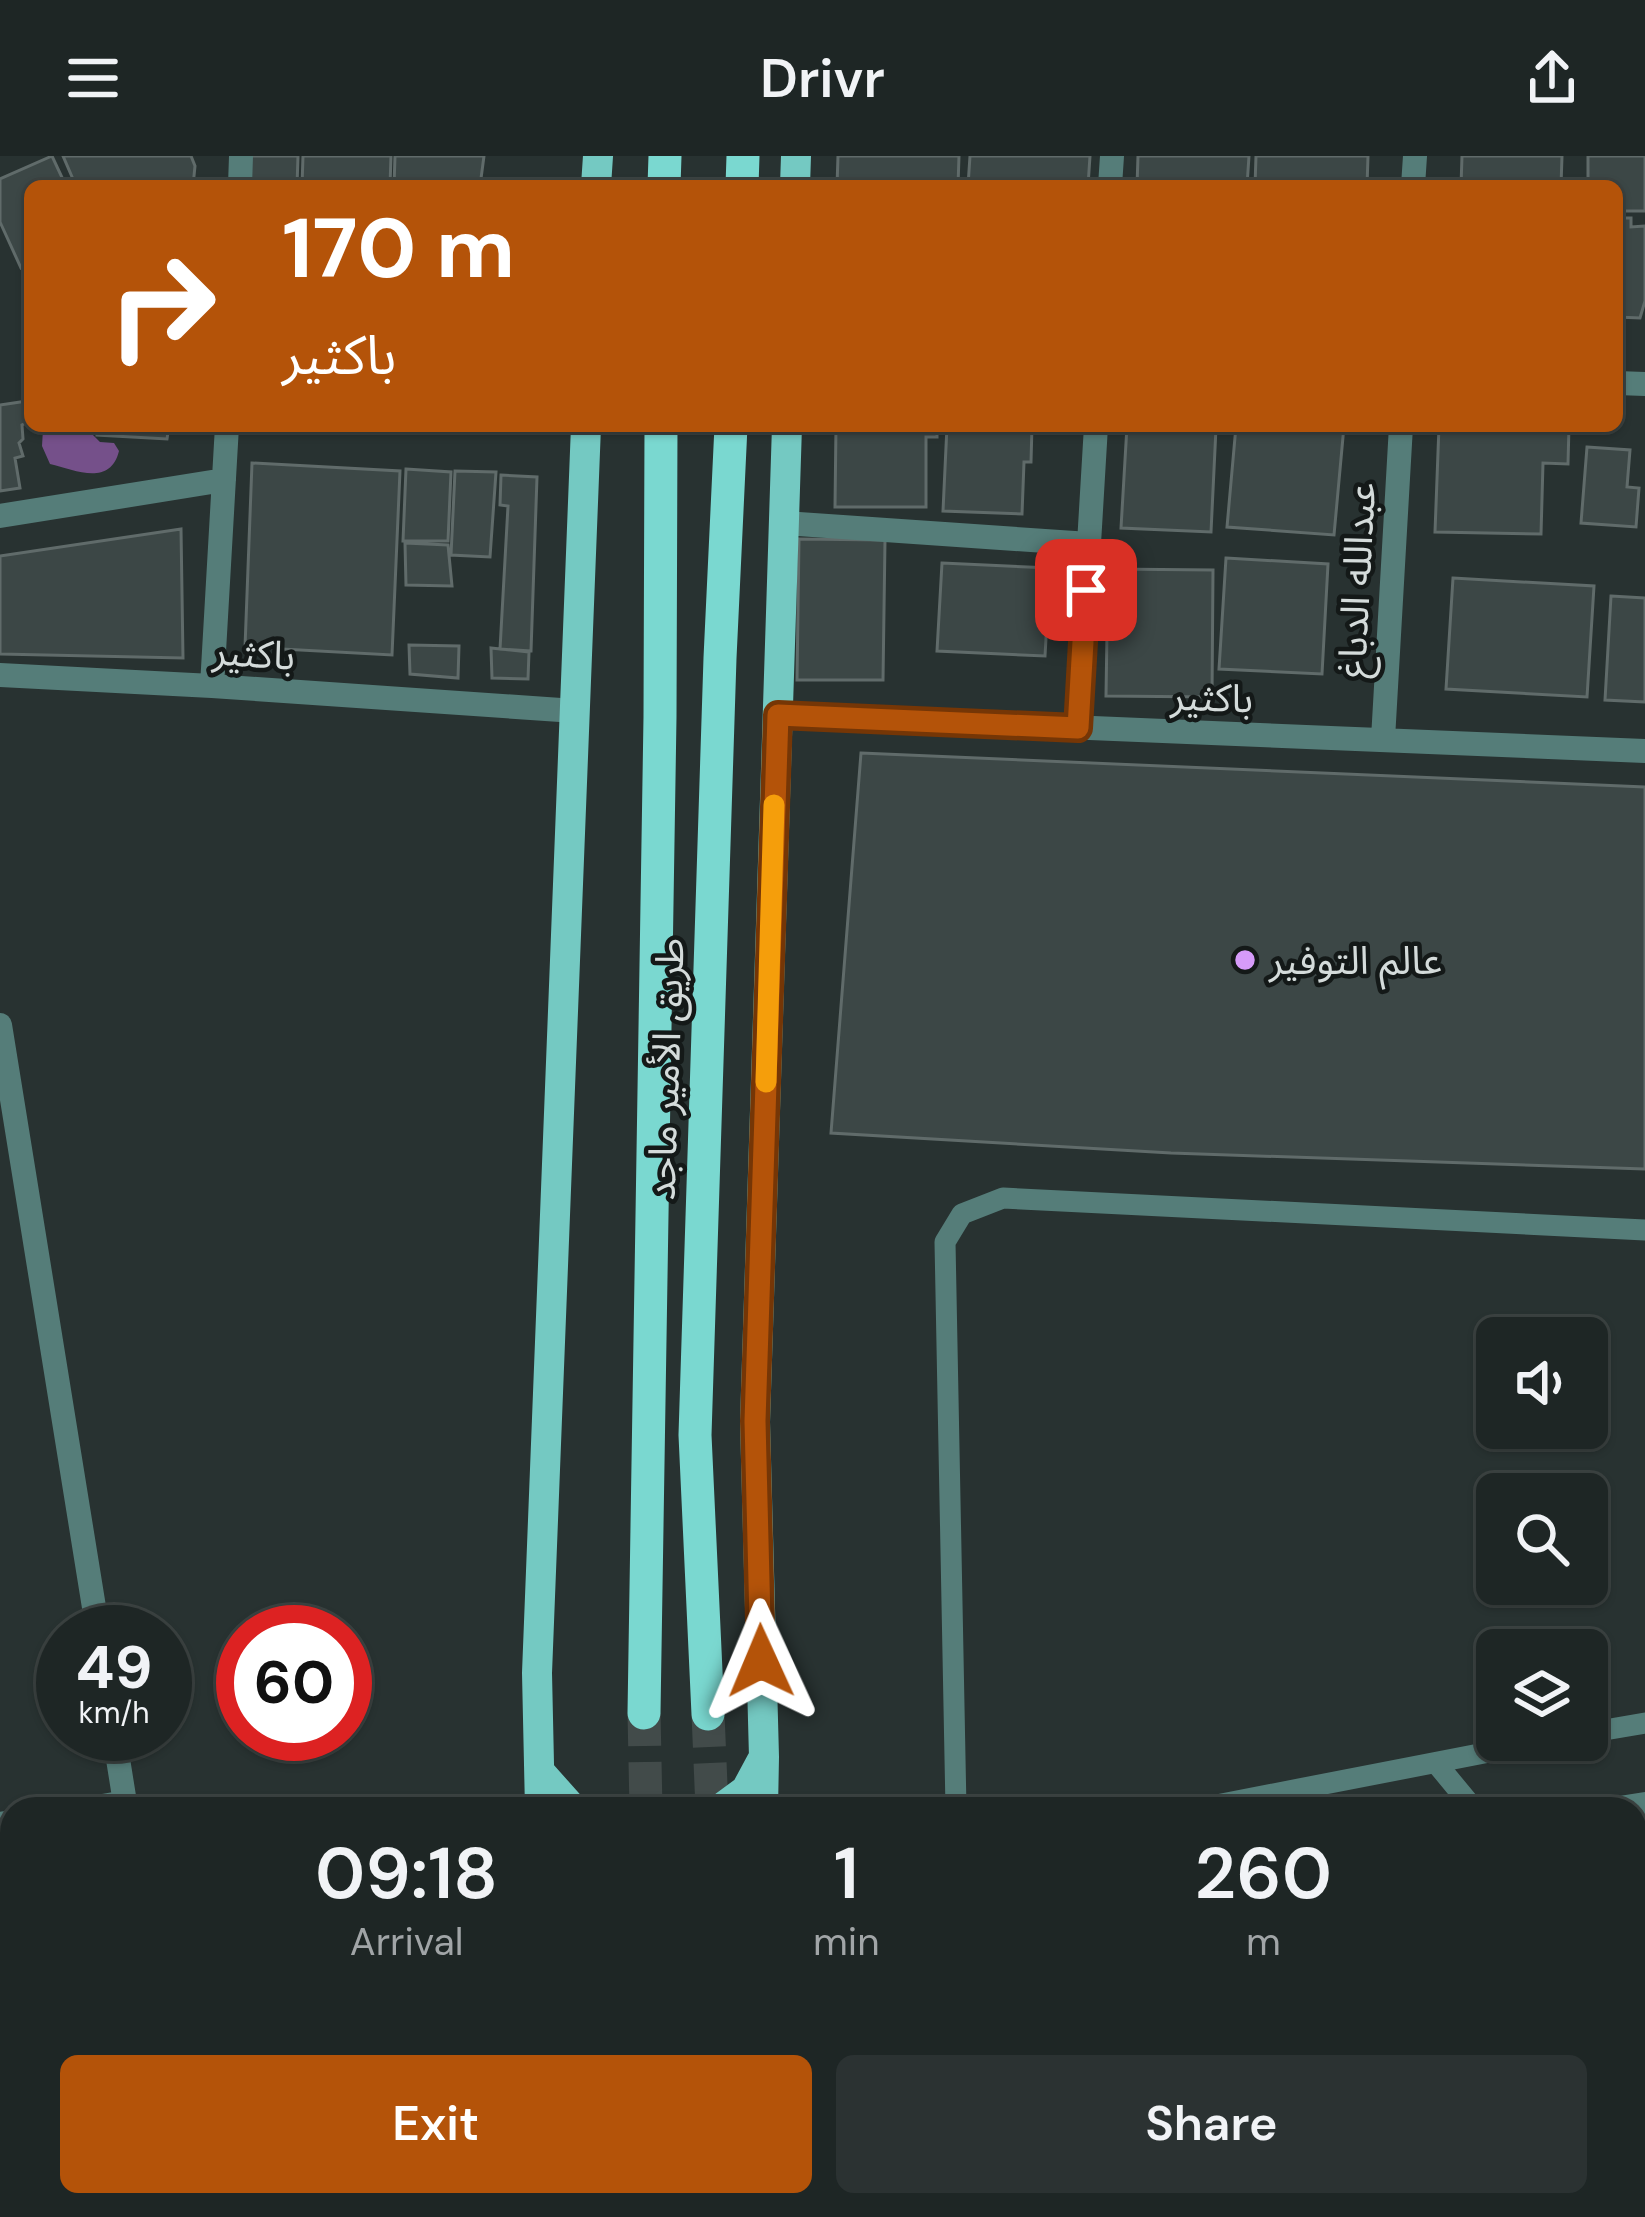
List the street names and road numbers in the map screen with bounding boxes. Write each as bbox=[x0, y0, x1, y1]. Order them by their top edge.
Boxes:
street label: عبدالله الدباغ bbox=[1326, 481, 1390, 679]
street label: باكثير bbox=[210, 625, 297, 682]
street label: باكثير bbox=[1169, 671, 1254, 724]
street label: طريق الأمير ماجد bbox=[635, 937, 696, 1201]

